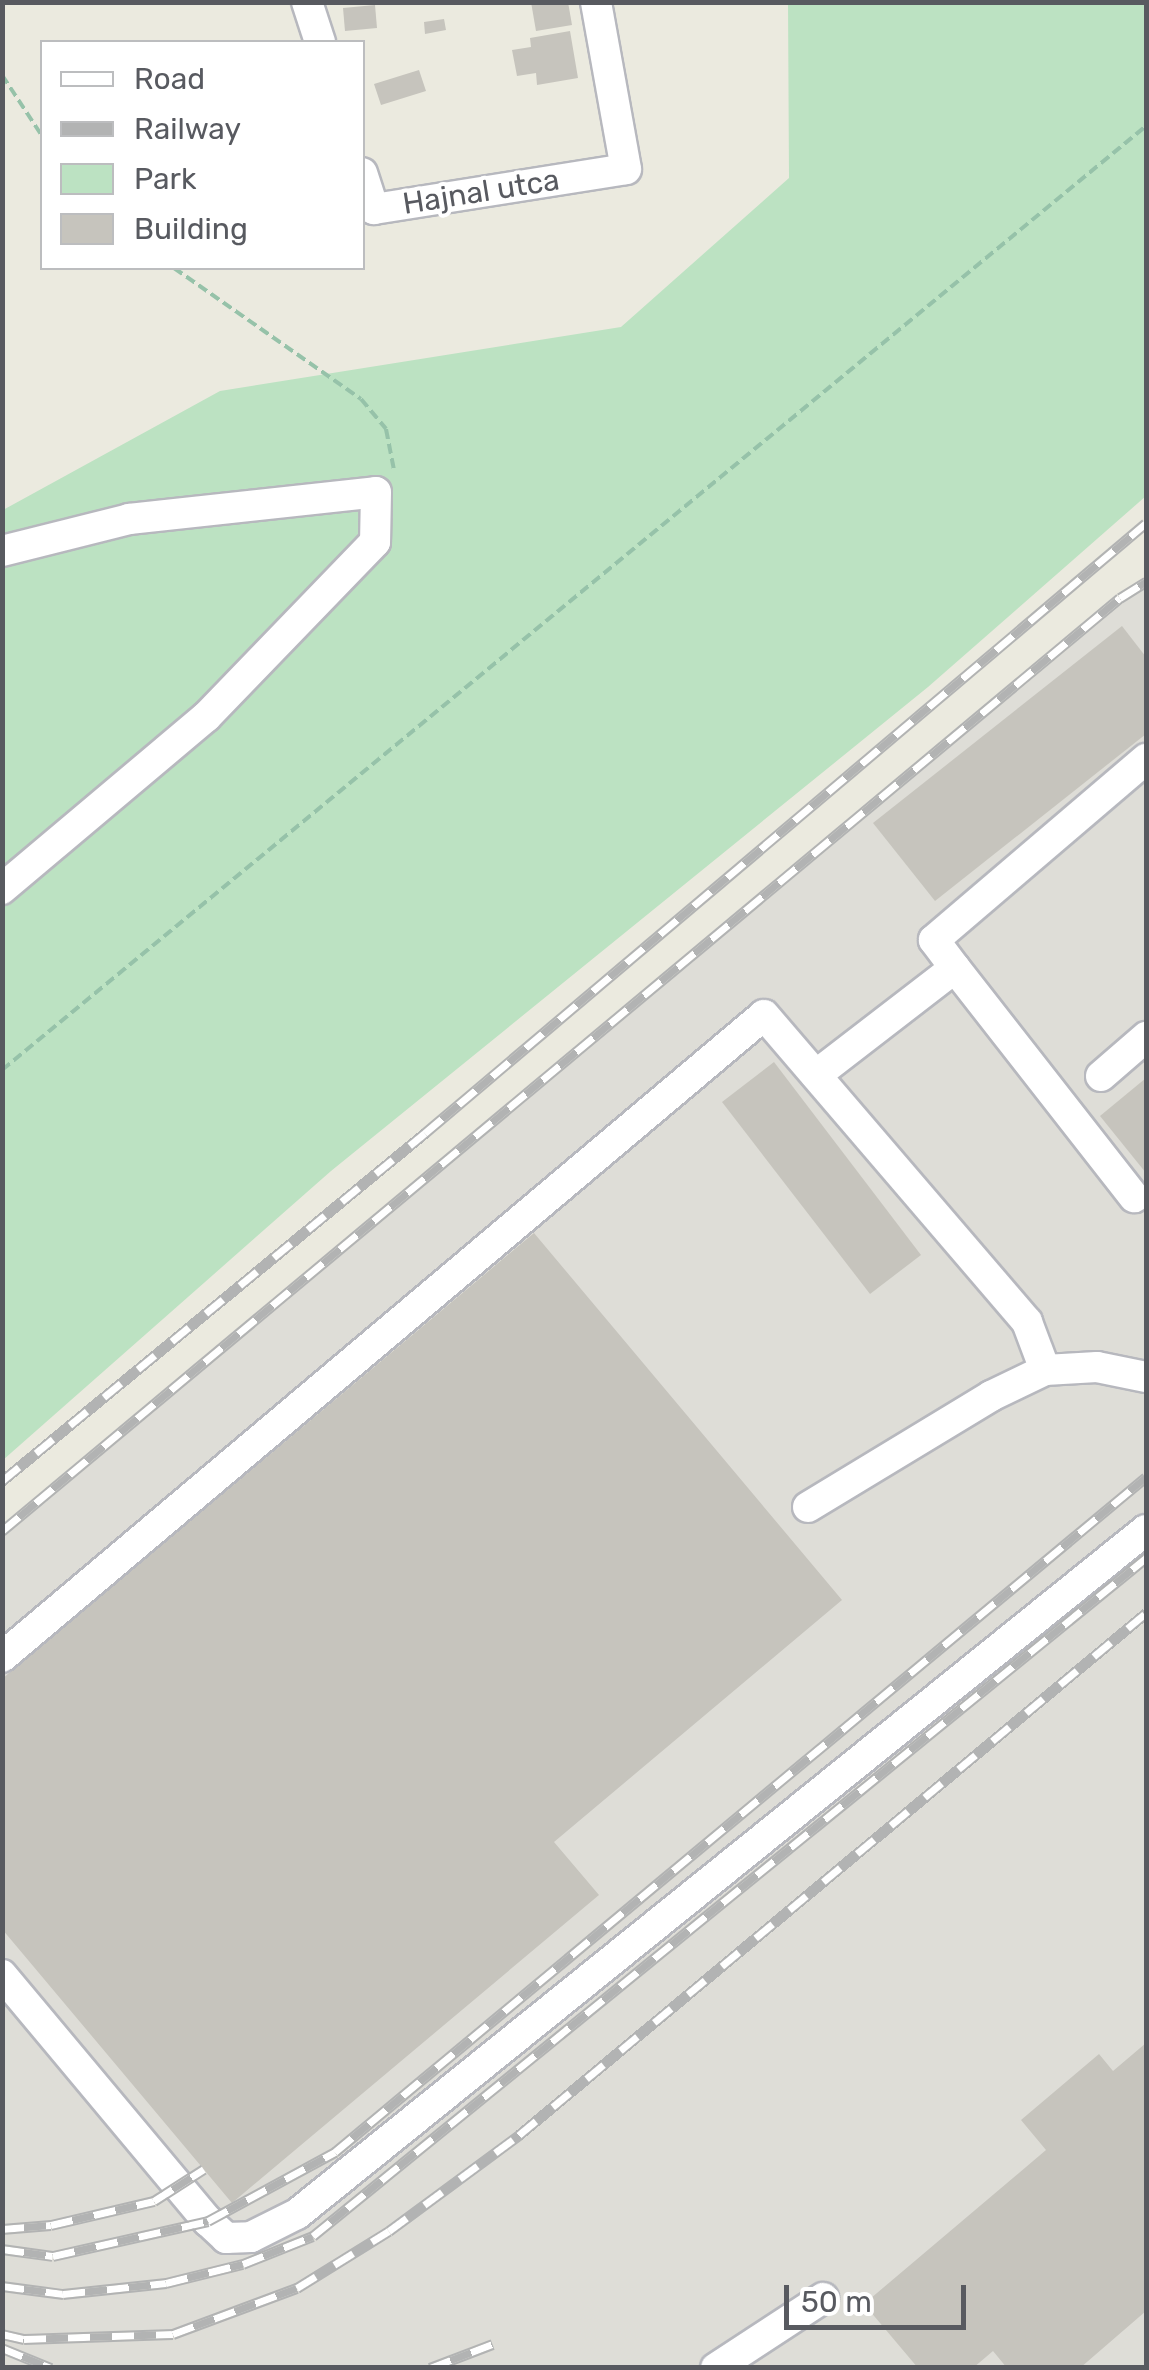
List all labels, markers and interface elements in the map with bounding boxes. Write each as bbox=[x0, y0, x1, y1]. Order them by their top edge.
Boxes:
legend bbox=[40, 40, 365, 270]
text: Road bbox=[134, 61, 205, 97]
text: Railway bbox=[134, 111, 241, 147]
text: Park bbox=[134, 161, 196, 197]
street label: Hajnal utca bbox=[400, 162, 562, 222]
text: Building bbox=[134, 211, 248, 247]
scale bar bbox=[789, 2265, 972, 2327]
text: 50 m bbox=[801, 2284, 872, 2320]

